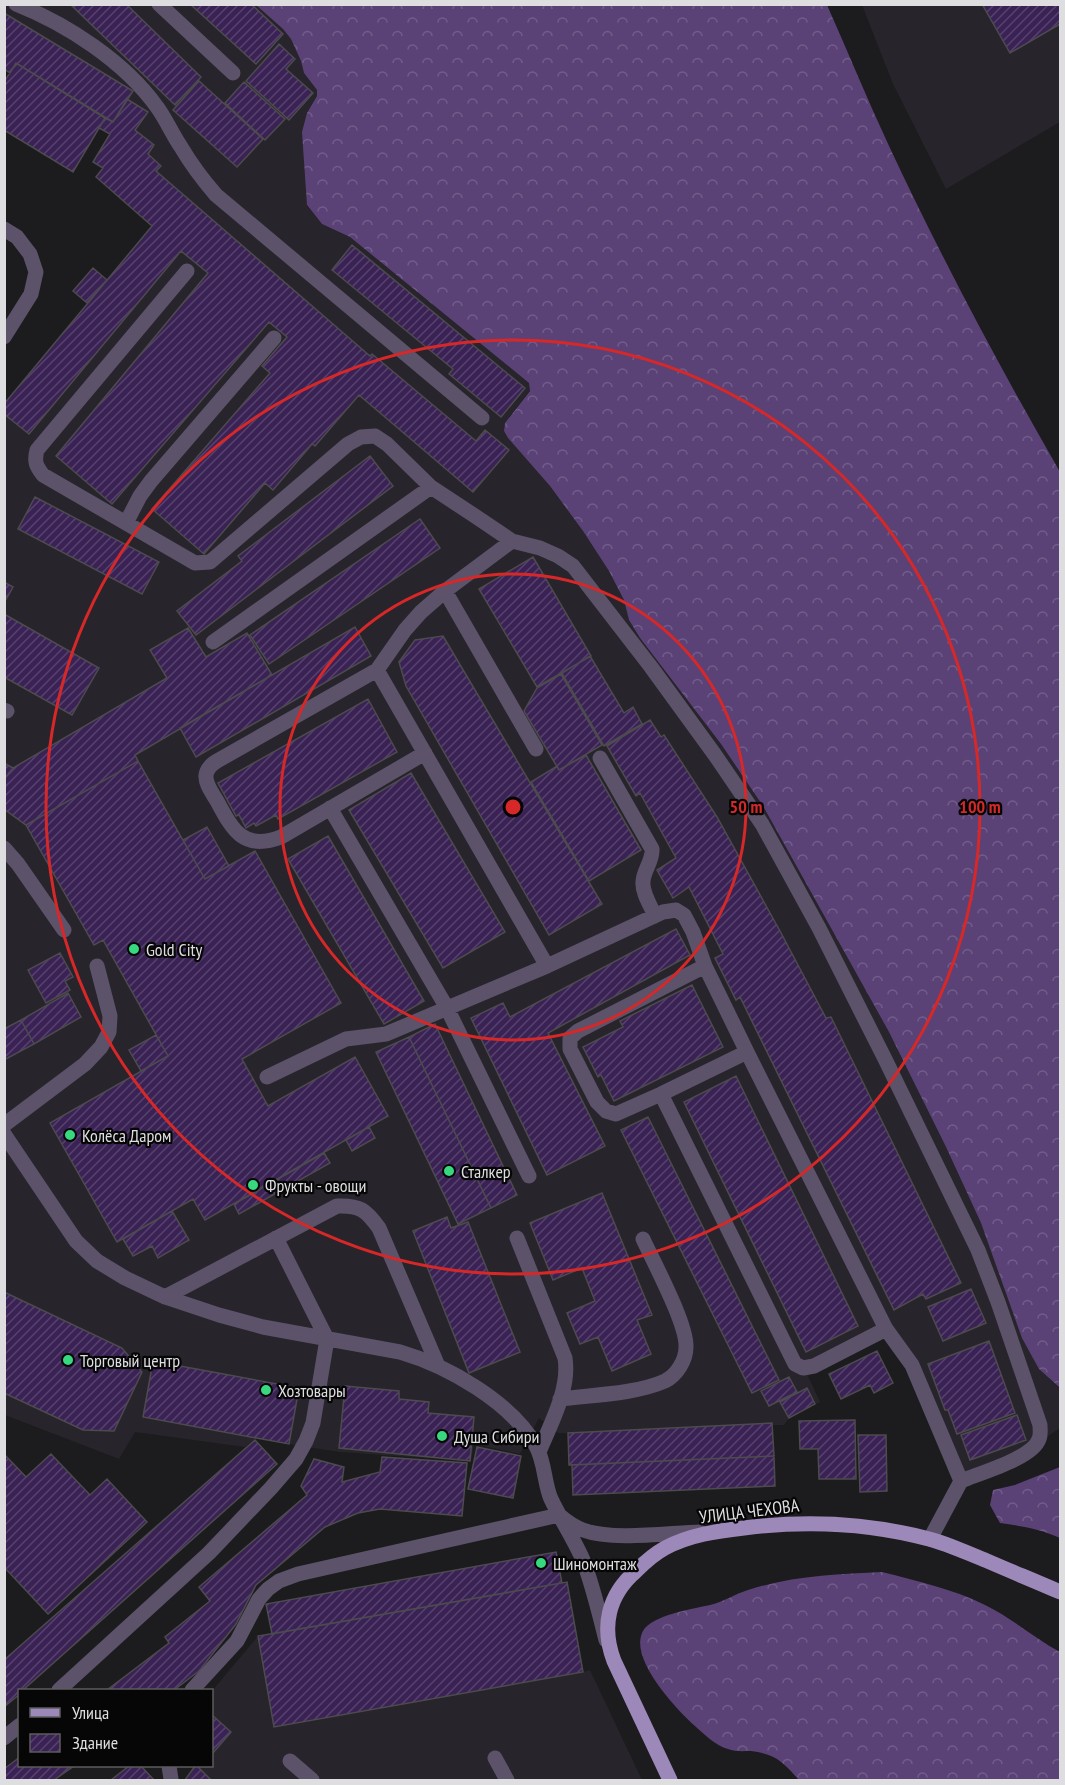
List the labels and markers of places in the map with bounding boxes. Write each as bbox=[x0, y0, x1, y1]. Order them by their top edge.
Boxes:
centre of rings bbox=[503, 797, 523, 817]
place label: Gold City bbox=[146, 938, 202, 961]
marker: Gold City bbox=[127, 942, 141, 956]
place label: Колёса Даром bbox=[82, 1124, 171, 1147]
marker: Колёса Даром bbox=[63, 1128, 77, 1142]
place label: Сталкер bbox=[461, 1160, 511, 1183]
marker: Сталкер bbox=[442, 1164, 456, 1178]
place label: Фрукты - овощи bbox=[265, 1174, 366, 1197]
marker: Фрукты - овощи bbox=[246, 1178, 260, 1192]
place label: Торговый центр bbox=[80, 1349, 180, 1372]
marker: Торговый центр bbox=[61, 1353, 75, 1367]
place label: Хозтовары bbox=[278, 1379, 346, 1402]
marker: Хозтовары bbox=[259, 1383, 273, 1397]
place label: Душа Сибири bbox=[454, 1425, 539, 1448]
marker: Душа Сибири bbox=[435, 1429, 449, 1443]
place label: Шиномонтаж bbox=[553, 1552, 637, 1575]
marker: Шиномонтаж bbox=[534, 1556, 548, 1570]

